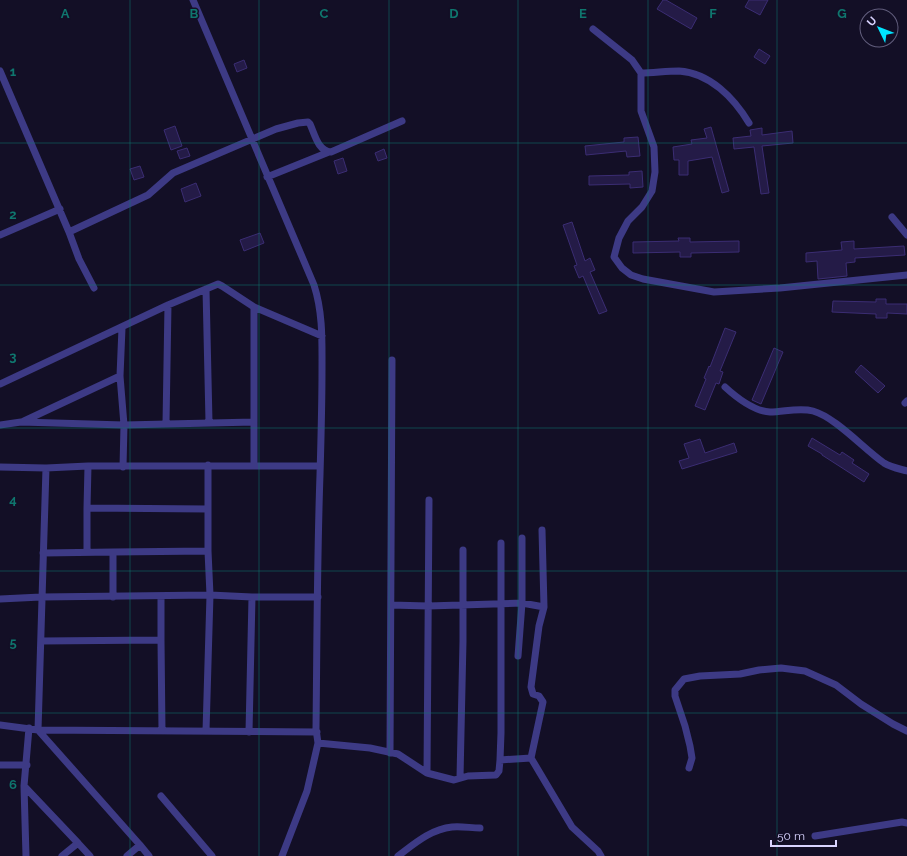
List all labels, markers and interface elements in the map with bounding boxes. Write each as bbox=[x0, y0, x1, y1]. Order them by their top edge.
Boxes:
text: A bbox=[61, 6, 70, 21]
text: B bbox=[190, 6, 199, 21]
text: C bbox=[320, 6, 329, 21]
text: D bbox=[449, 6, 459, 21]
text: E bbox=[579, 6, 587, 21]
text: F bbox=[709, 6, 717, 21]
text: G bbox=[837, 6, 847, 21]
north arrow bbox=[859, 8, 899, 48]
text: U bbox=[864, 14, 880, 29]
text: 1 bbox=[10, 64, 17, 79]
text: 2 bbox=[9, 207, 17, 222]
text: 3 bbox=[9, 349, 17, 364]
text: 4 bbox=[9, 492, 17, 507]
text: 5 bbox=[9, 635, 17, 650]
text: 6 bbox=[9, 777, 17, 792]
scale bar bbox=[771, 822, 836, 848]
text: 50 m bbox=[777, 829, 805, 843]

